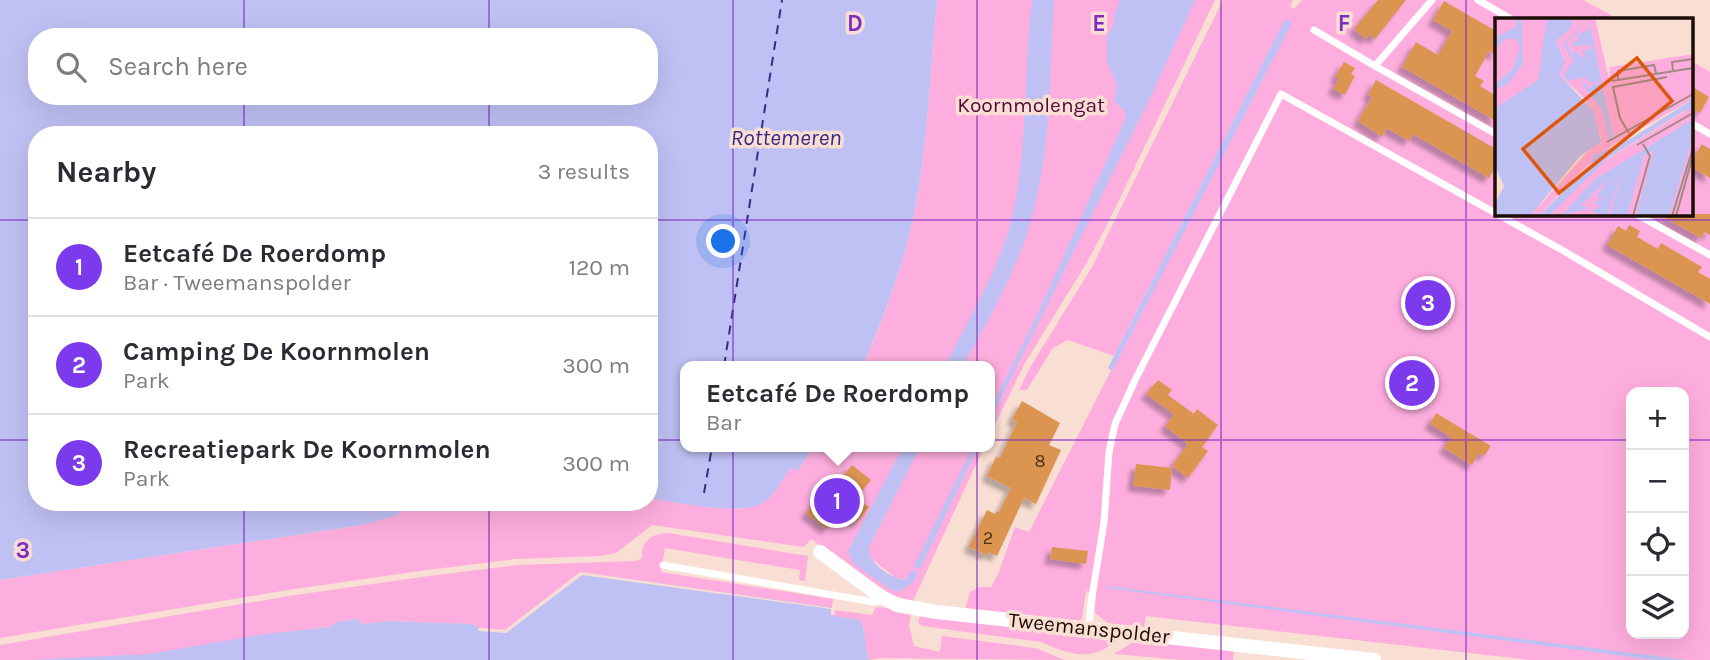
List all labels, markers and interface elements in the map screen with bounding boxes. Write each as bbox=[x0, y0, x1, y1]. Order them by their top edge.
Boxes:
text: D bbox=[847, 10, 863, 37]
text: E bbox=[1092, 10, 1106, 37]
text: F bbox=[1338, 10, 1350, 37]
inset map bbox=[1495, 18, 1692, 215]
search box bbox=[28, 28, 658, 105]
icon: search bbox=[52, 48, 90, 86]
text: Search here bbox=[108, 51, 248, 82]
park label: Koornmolengat bbox=[957, 93, 1105, 117]
water label: Rottemeren bbox=[730, 124, 842, 151]
text: Nearby bbox=[56, 154, 156, 190]
text: 3 results bbox=[538, 158, 630, 185]
your location bbox=[706, 224, 740, 258]
text: Eetcafé De Roerdomp bbox=[123, 238, 386, 269]
text: 1 bbox=[75, 254, 83, 281]
text: 120 m bbox=[568, 254, 630, 281]
text: Bar · Tweemanspolder bbox=[123, 269, 351, 296]
pin: 3 bbox=[1405, 277, 1451, 329]
text: Camping De Koornmolen bbox=[123, 336, 430, 367]
text: 2 bbox=[72, 352, 86, 379]
text: 300 m bbox=[562, 352, 630, 379]
pin: 2 bbox=[1389, 357, 1435, 409]
popup bbox=[680, 361, 995, 452]
text: Park bbox=[123, 367, 170, 394]
text: Eetcafé De Roerdomp bbox=[706, 378, 969, 409]
map controls bbox=[1626, 387, 1689, 639]
button: + bbox=[1626, 387, 1689, 450]
text: Bar bbox=[706, 409, 741, 436]
text: Recreatiepark De Koornmolen bbox=[123, 434, 491, 465]
text: 3 bbox=[72, 450, 86, 477]
text: 300 m bbox=[562, 450, 630, 477]
house number: 8 bbox=[1034, 450, 1046, 472]
button: − bbox=[1626, 450, 1689, 513]
text: Park bbox=[123, 465, 170, 492]
pin: 1 bbox=[814, 475, 860, 527]
button: locate bbox=[1626, 513, 1689, 576]
house number: 2 bbox=[983, 527, 993, 549]
text: 3 bbox=[16, 537, 30, 564]
button: layers bbox=[1626, 576, 1689, 639]
street label: Tweemanspolder bbox=[1007, 608, 1171, 648]

